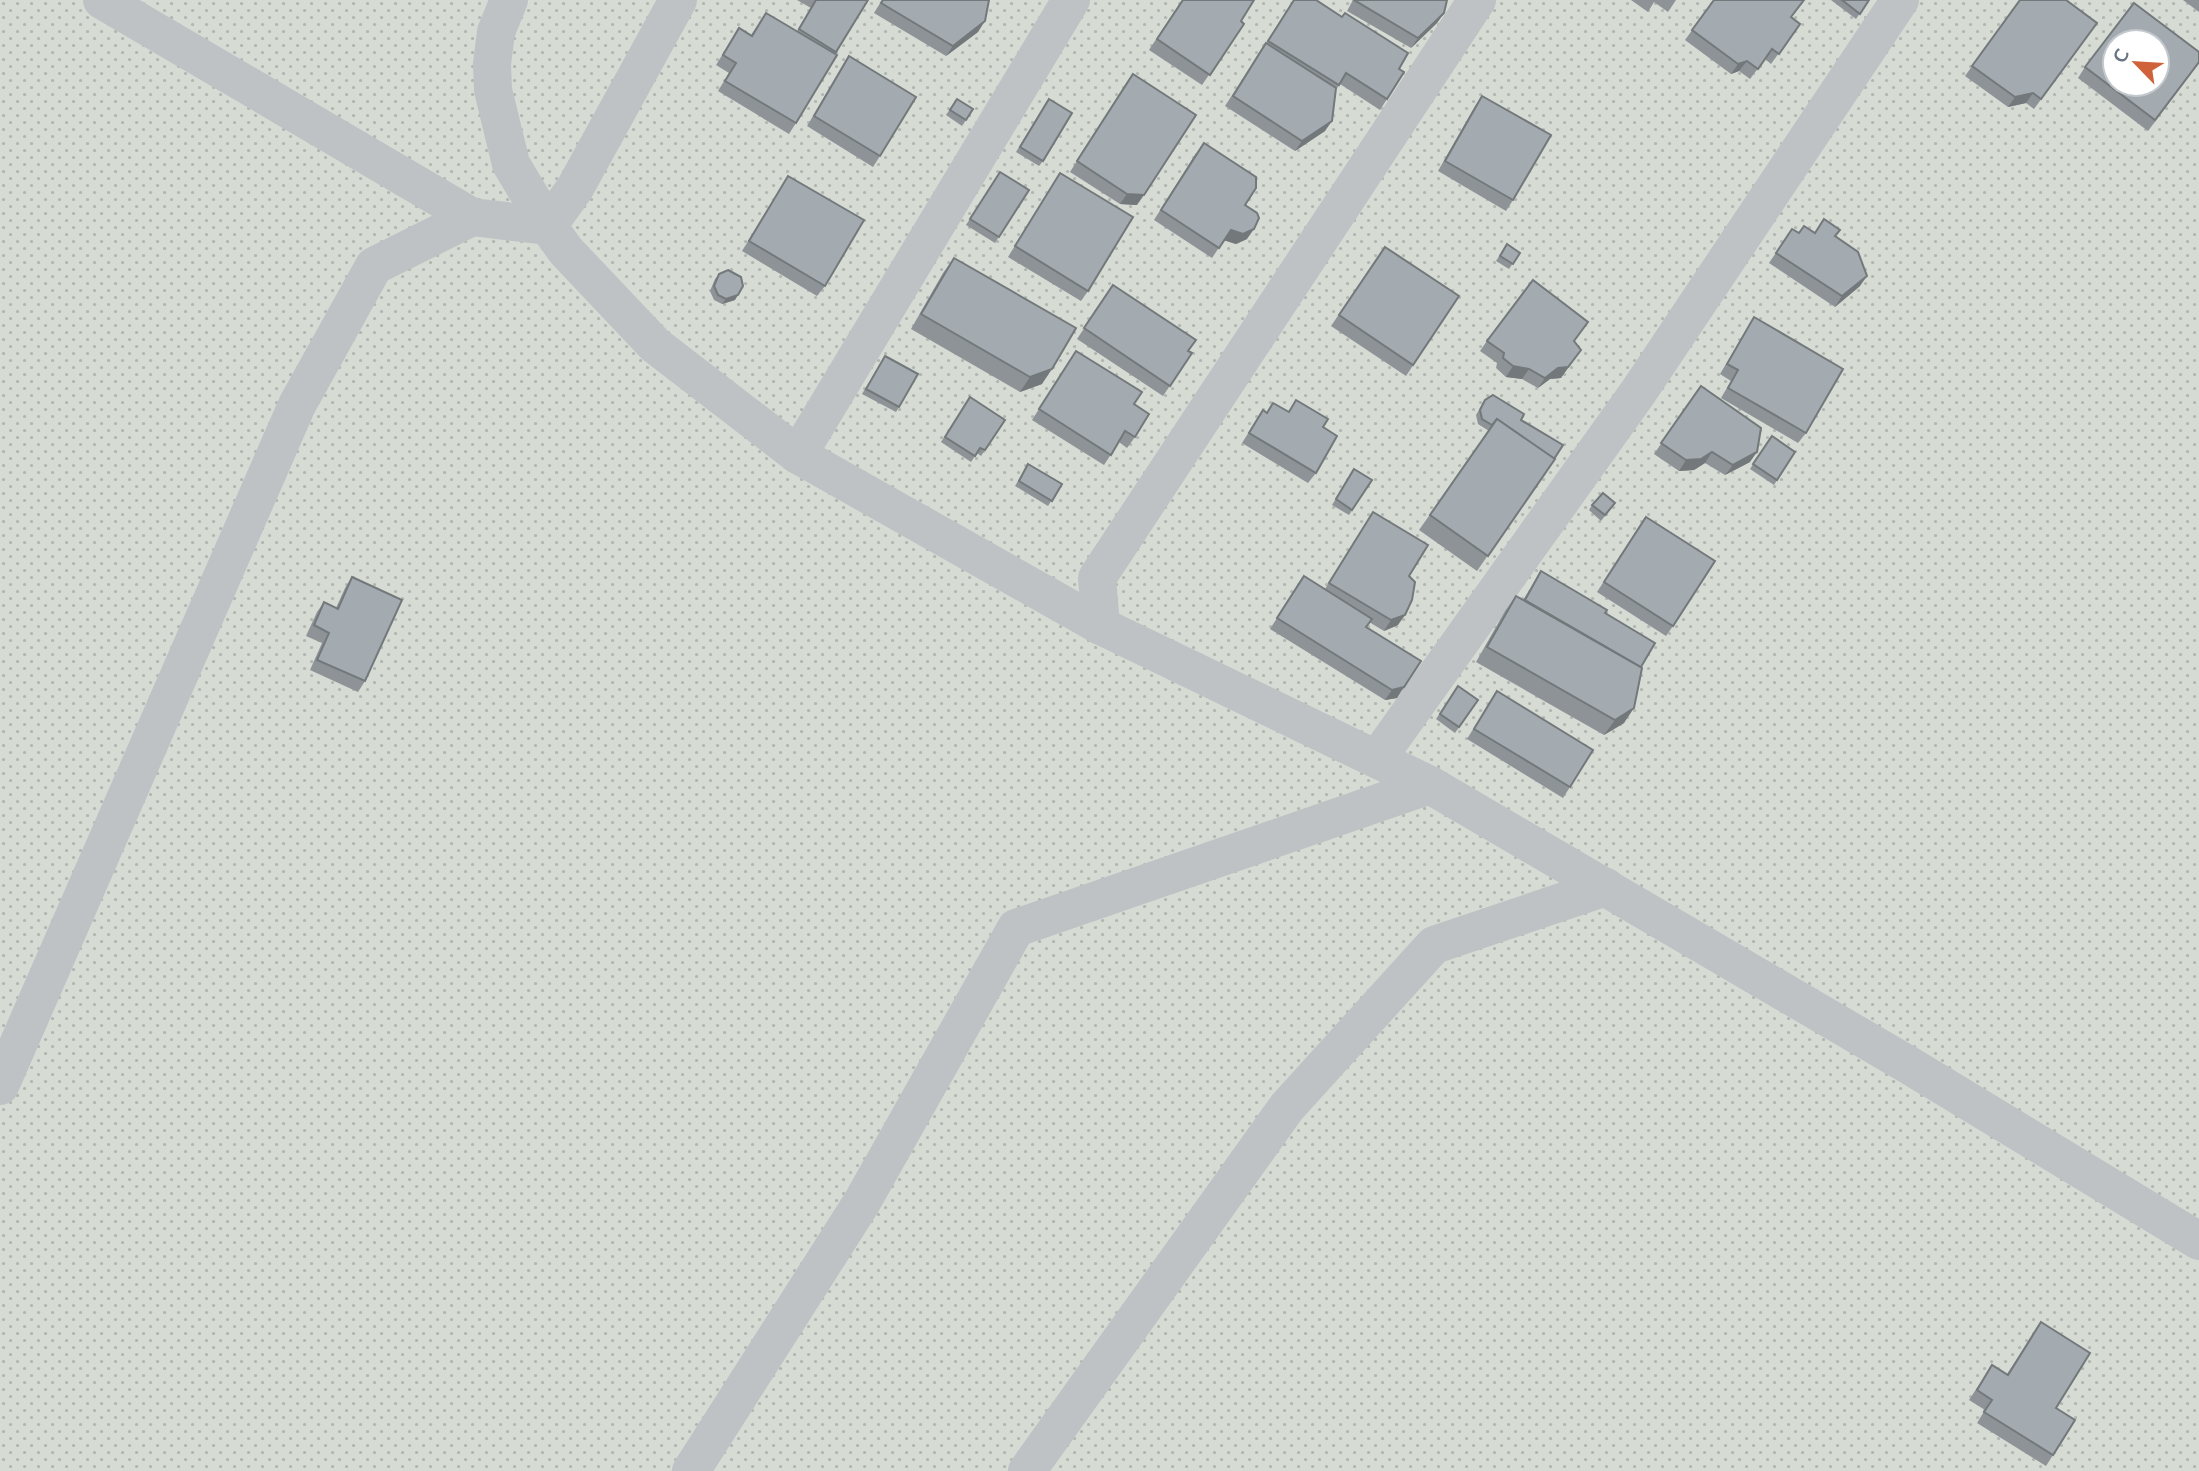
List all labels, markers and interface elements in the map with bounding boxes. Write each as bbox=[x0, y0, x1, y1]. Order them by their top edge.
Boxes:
north arrow bbox=[2101, 28, 2171, 98]
text: С bbox=[2107, 45, 2136, 68]

